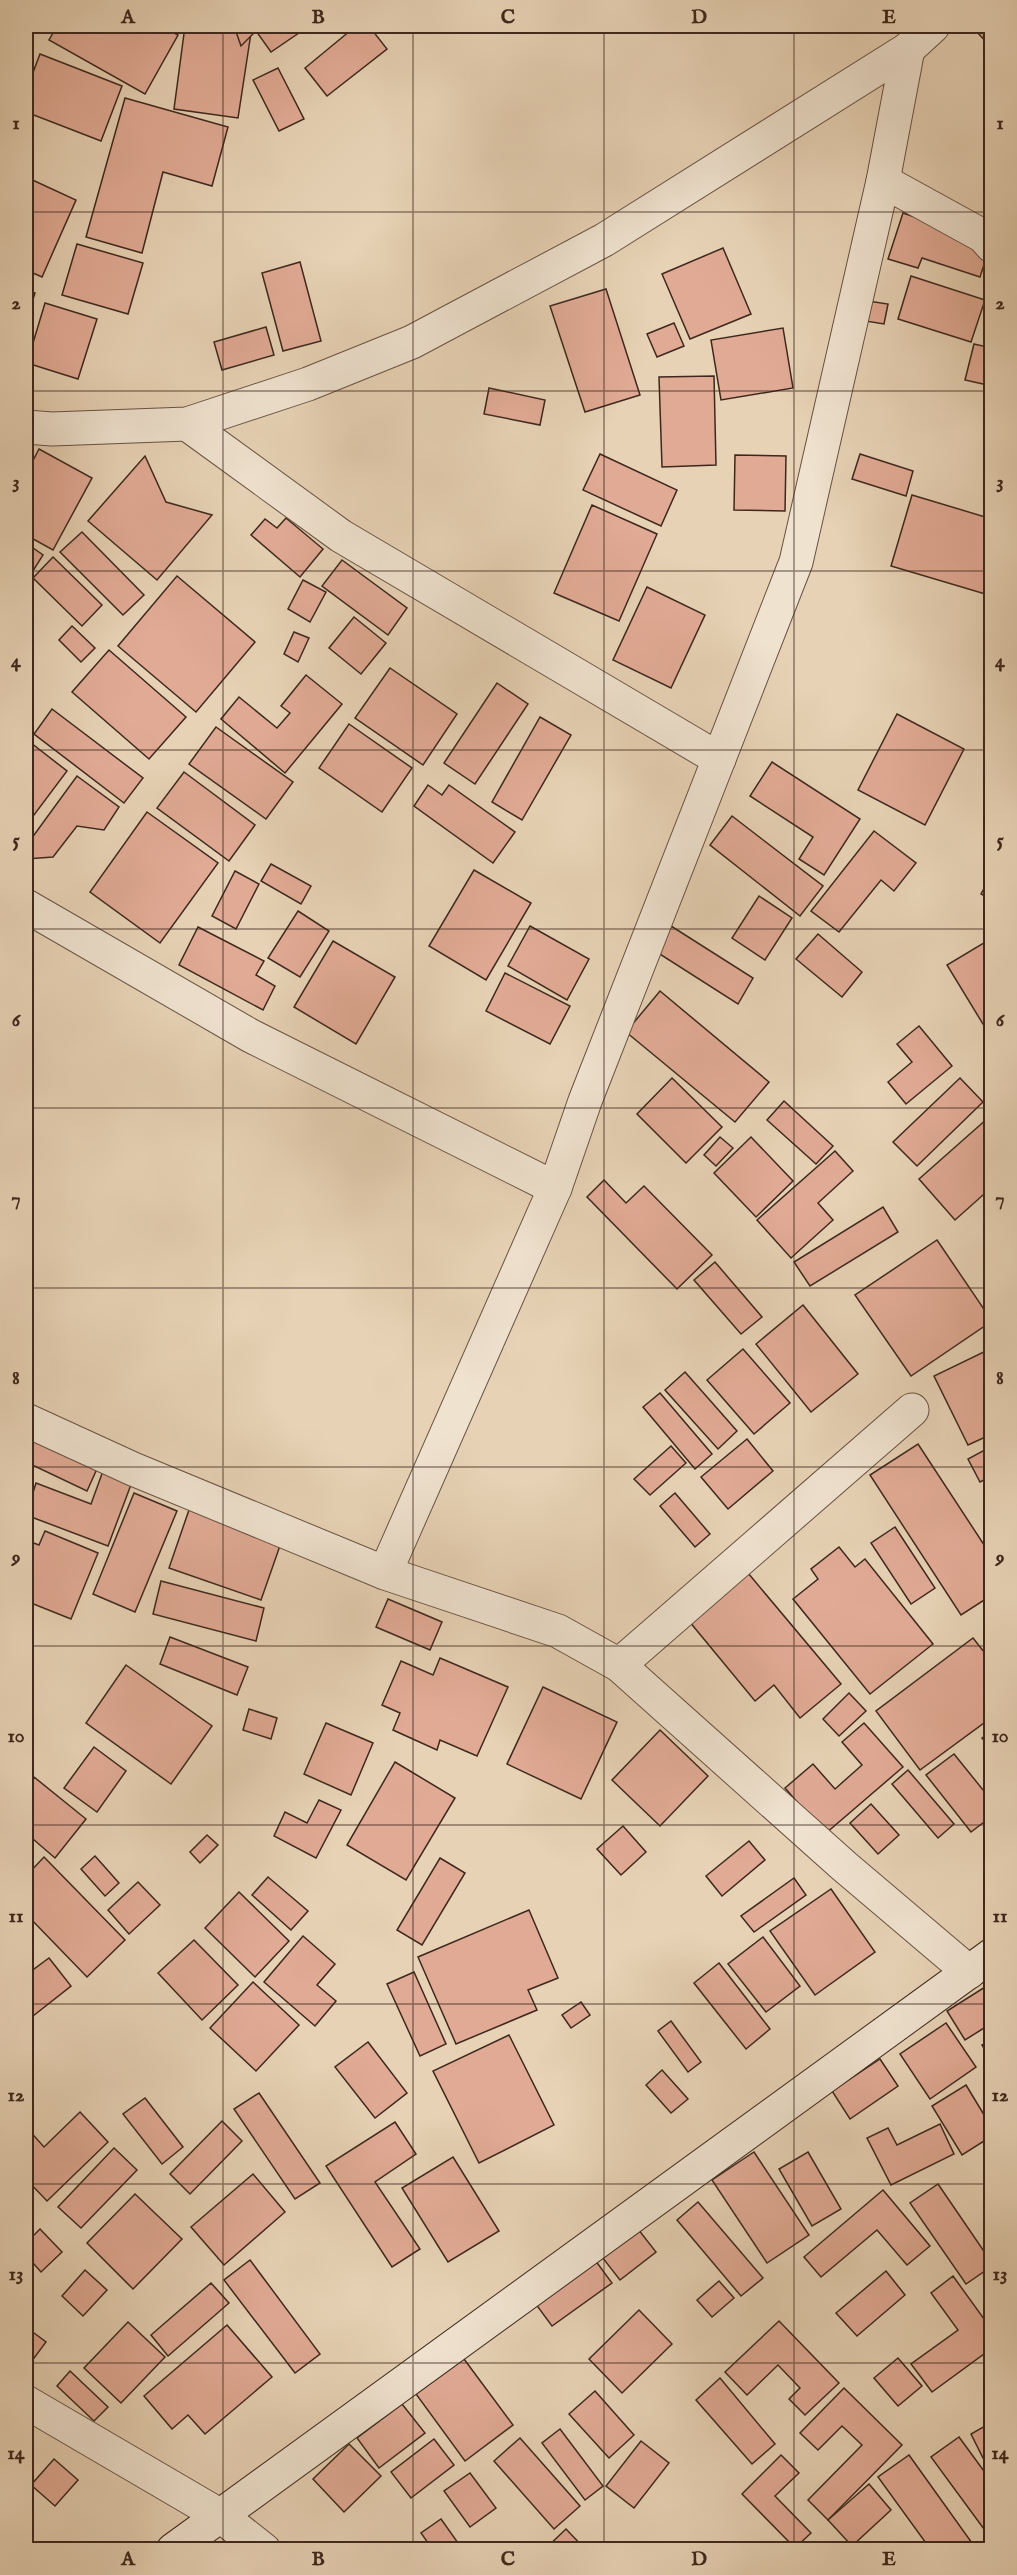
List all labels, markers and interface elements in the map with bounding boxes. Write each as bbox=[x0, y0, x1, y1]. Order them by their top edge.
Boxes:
text: A bbox=[120, 5, 136, 30]
text: B bbox=[311, 5, 325, 30]
text: C bbox=[501, 5, 515, 30]
text: D bbox=[691, 5, 707, 30]
text: E bbox=[882, 5, 896, 30]
text: 1 bbox=[12, 111, 20, 136]
text: 1 bbox=[996, 111, 1004, 136]
text: 2 bbox=[11, 291, 21, 316]
text: 2 bbox=[995, 291, 1005, 316]
text: 3 bbox=[12, 470, 20, 495]
text: 3 bbox=[996, 470, 1004, 495]
text: 4 bbox=[11, 649, 22, 674]
text: 4 bbox=[995, 649, 1006, 674]
text: 5 bbox=[12, 828, 20, 853]
text: 5 bbox=[996, 828, 1004, 853]
text: 6 bbox=[12, 1008, 22, 1033]
text: 6 bbox=[996, 1008, 1006, 1033]
text: 7 bbox=[11, 1187, 21, 1212]
text: 7 bbox=[995, 1187, 1005, 1212]
text: 8 bbox=[12, 1366, 20, 1391]
text: 8 bbox=[996, 1366, 1004, 1391]
text: 9 bbox=[11, 1545, 21, 1570]
text: 9 bbox=[995, 1545, 1005, 1570]
text: 10 bbox=[7, 1724, 25, 1749]
text: 10 bbox=[991, 1724, 1009, 1749]
text: 11 bbox=[9, 1904, 23, 1929]
text: 11 bbox=[993, 1904, 1007, 1929]
text: 12 bbox=[8, 2083, 25, 2108]
text: 12 bbox=[992, 2083, 1009, 2108]
text: 13 bbox=[9, 2262, 23, 2287]
text: 13 bbox=[993, 2262, 1007, 2287]
text: 14 bbox=[7, 2441, 26, 2466]
text: 14 bbox=[991, 2441, 1010, 2466]
text: A bbox=[120, 2547, 136, 2572]
text: B bbox=[311, 2547, 325, 2572]
text: C bbox=[501, 2547, 515, 2572]
text: D bbox=[691, 2547, 707, 2572]
text: E bbox=[882, 2547, 896, 2572]

